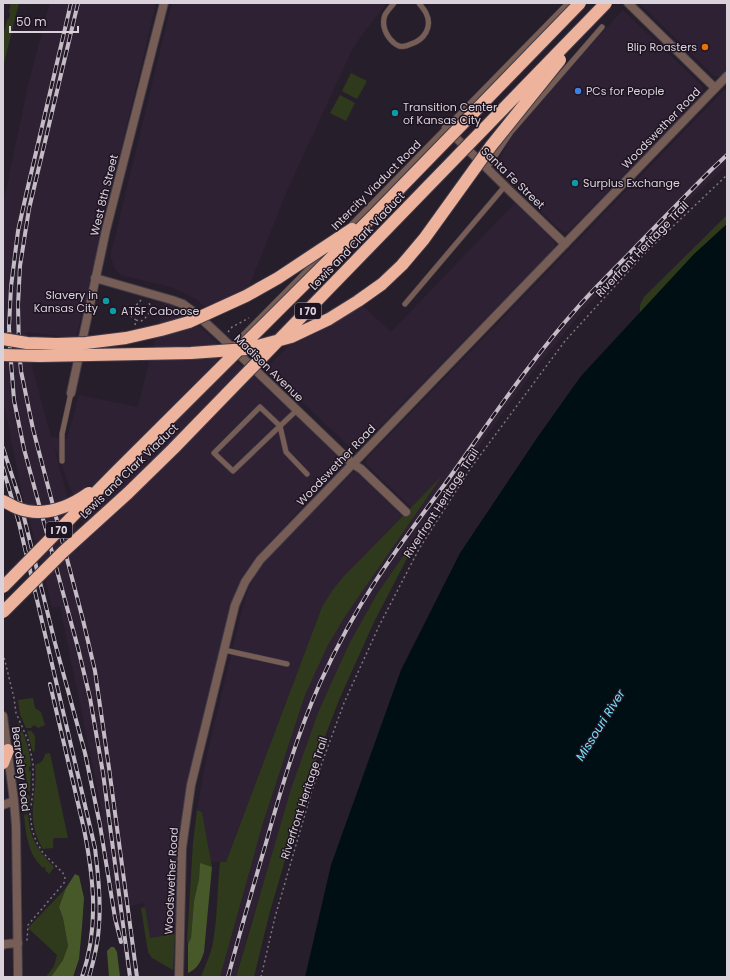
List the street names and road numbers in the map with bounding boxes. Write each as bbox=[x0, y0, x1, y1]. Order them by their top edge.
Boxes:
street label: Woodswether Road bbox=[618, 84, 704, 172]
street label: Intercity Viaduct Road bbox=[327, 136, 425, 234]
street label: Santa Fe Street bbox=[478, 143, 548, 213]
street label: West 8th Street bbox=[86, 153, 122, 237]
street label: Lewis and Clark Viaduct bbox=[306, 188, 408, 294]
street label: Riverfront Heritage Trail bbox=[592, 197, 692, 301]
road number: I 70 bbox=[295, 303, 321, 319]
street label: Madison Avenue bbox=[231, 331, 307, 406]
street label: Lewis and Clark Viaduct bbox=[76, 420, 182, 522]
street label: Woodswether Road bbox=[293, 421, 379, 509]
street label: Riverfront Heritage Trail bbox=[399, 445, 483, 561]
road number: I 70 bbox=[46, 522, 72, 538]
street label: Beardsley Road bbox=[8, 726, 34, 812]
street label: Riverfront Heritage Trail bbox=[277, 735, 331, 861]
street label: Woodswether Road bbox=[160, 827, 182, 935]

